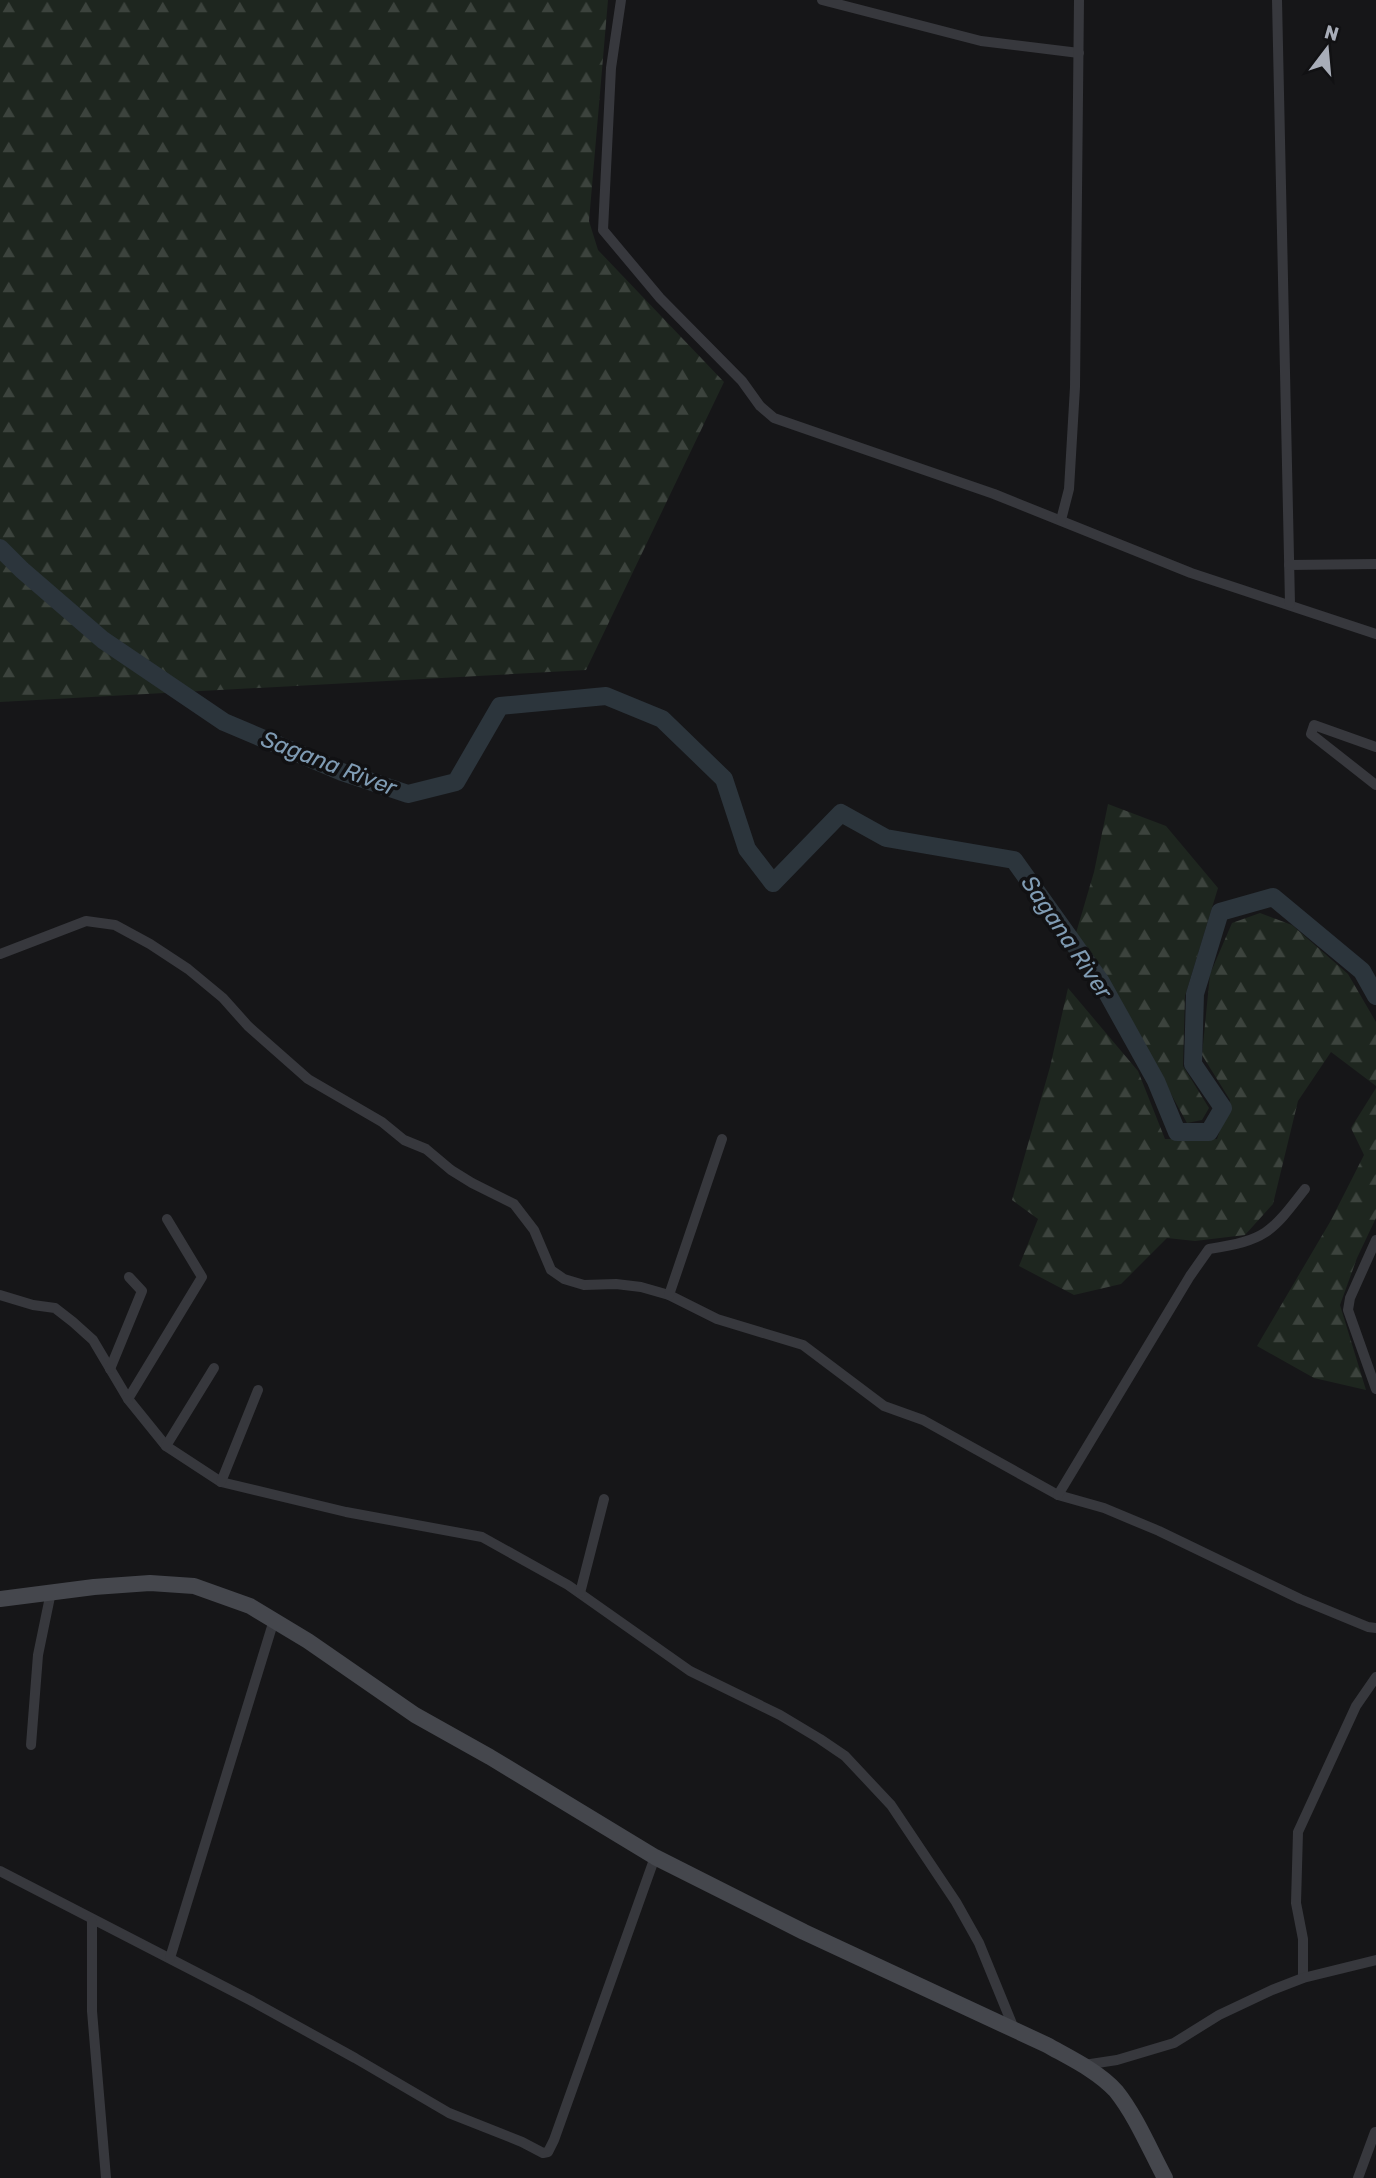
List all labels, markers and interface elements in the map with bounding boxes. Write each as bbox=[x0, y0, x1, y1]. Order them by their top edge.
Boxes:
north arrow bbox=[1292, 14, 1362, 84]
text: N bbox=[1322, 20, 1341, 46]
water label: Sagana River bbox=[257, 724, 402, 802]
water label: Sagana River bbox=[1016, 870, 1119, 1005]

